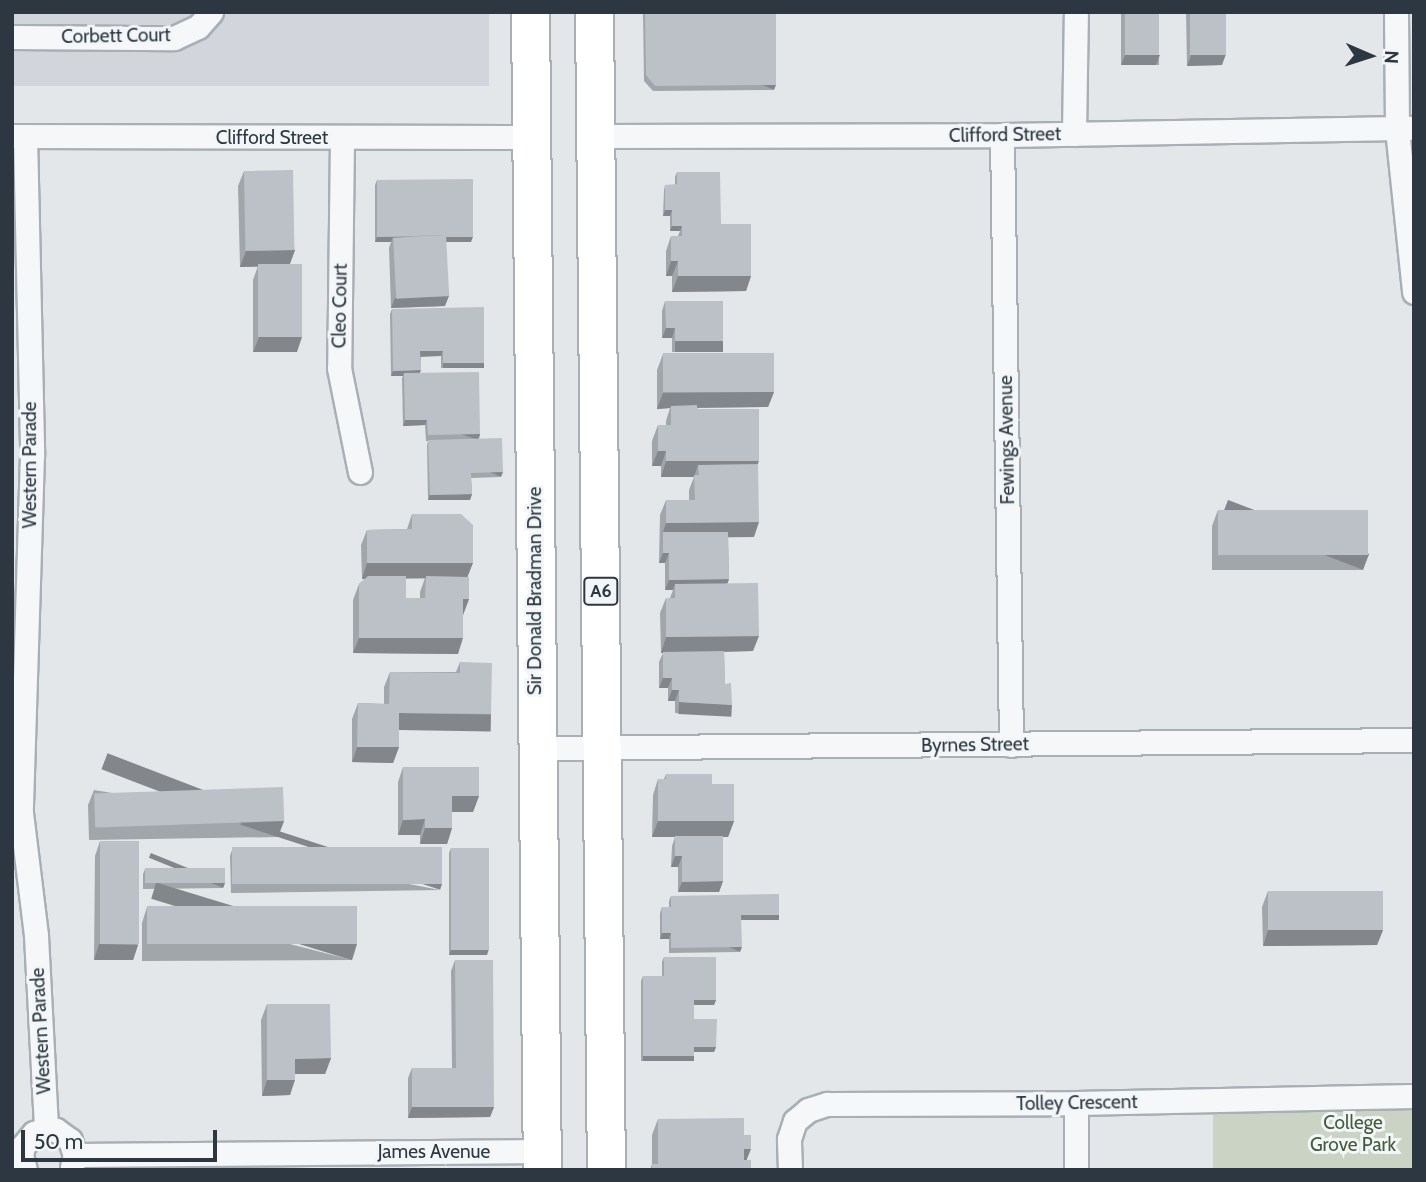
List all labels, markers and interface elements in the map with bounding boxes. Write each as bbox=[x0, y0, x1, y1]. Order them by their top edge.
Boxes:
north arrow bbox=[1335, 21, 1405, 91]
street label: Corbett Court bbox=[61, 24, 171, 48]
text: N bbox=[1380, 50, 1403, 64]
street label: Clifford Street bbox=[949, 123, 1061, 147]
street label: Clifford Street bbox=[216, 127, 328, 149]
street label: Cleo Court bbox=[328, 263, 352, 349]
street label: Fewings Avenue bbox=[994, 375, 1020, 505]
street label: Western Parade bbox=[19, 402, 41, 528]
street label: Sir Donald Bradman Drive bbox=[524, 487, 546, 695]
road number: A6 bbox=[582, 576, 620, 606]
street label: Byrnes Street bbox=[921, 733, 1029, 757]
street label: Western Parade bbox=[26, 967, 56, 1095]
street label: Tolley Crescent bbox=[1016, 1091, 1138, 1115]
park label: College Grove Park bbox=[1310, 1112, 1396, 1156]
scale bar bbox=[24, 1116, 220, 1160]
text: 50 m bbox=[34, 1129, 83, 1154]
street label: James Avenue bbox=[378, 1141, 490, 1163]

